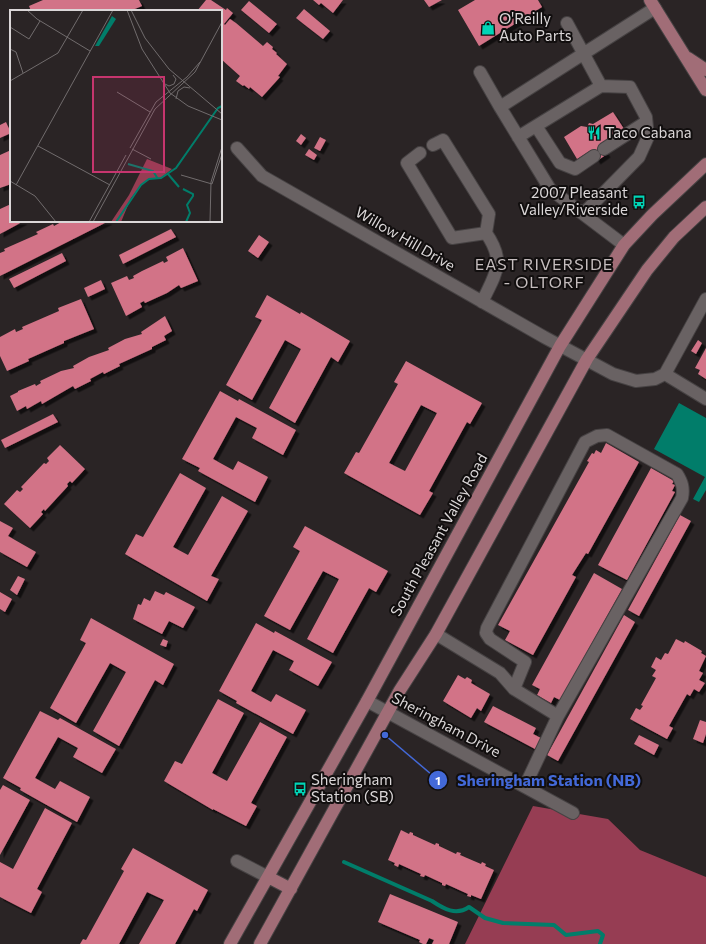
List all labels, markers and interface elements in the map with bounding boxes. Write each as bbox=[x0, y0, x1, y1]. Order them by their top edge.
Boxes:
place label: O'Reilly Auto Parts bbox=[499, 9, 572, 44]
inset map bbox=[10, 10, 222, 222]
shop icon: O'Reilly Auto Parts bbox=[480, 20, 496, 36]
place label: Taco Cabana bbox=[605, 123, 692, 141]
restaurant icon: Taco Cabana bbox=[586, 125, 602, 141]
place label: 2007 Pleasant Valley/Riverside bbox=[519, 183, 628, 218]
bus stop icon: 2007 Pleasant Valley/Riverside bbox=[631, 194, 647, 210]
street label: Willow Hill Drive bbox=[352, 202, 459, 274]
district label: EAST RIVERSIDE - OLTORF bbox=[475, 254, 613, 291]
street label: South Pleasant Valley Road bbox=[386, 450, 490, 619]
street label: Sheringham Drive bbox=[389, 688, 504, 760]
callout: Sheringham Station (NB) bbox=[428, 766, 649, 794]
place label: Sheringham Station (SB) bbox=[311, 770, 394, 805]
text: Sheringham Station (NB) bbox=[457, 770, 641, 789]
text: 1 bbox=[435, 773, 441, 787]
bus stop icon: Sheringham Station (SB) bbox=[292, 781, 308, 797]

